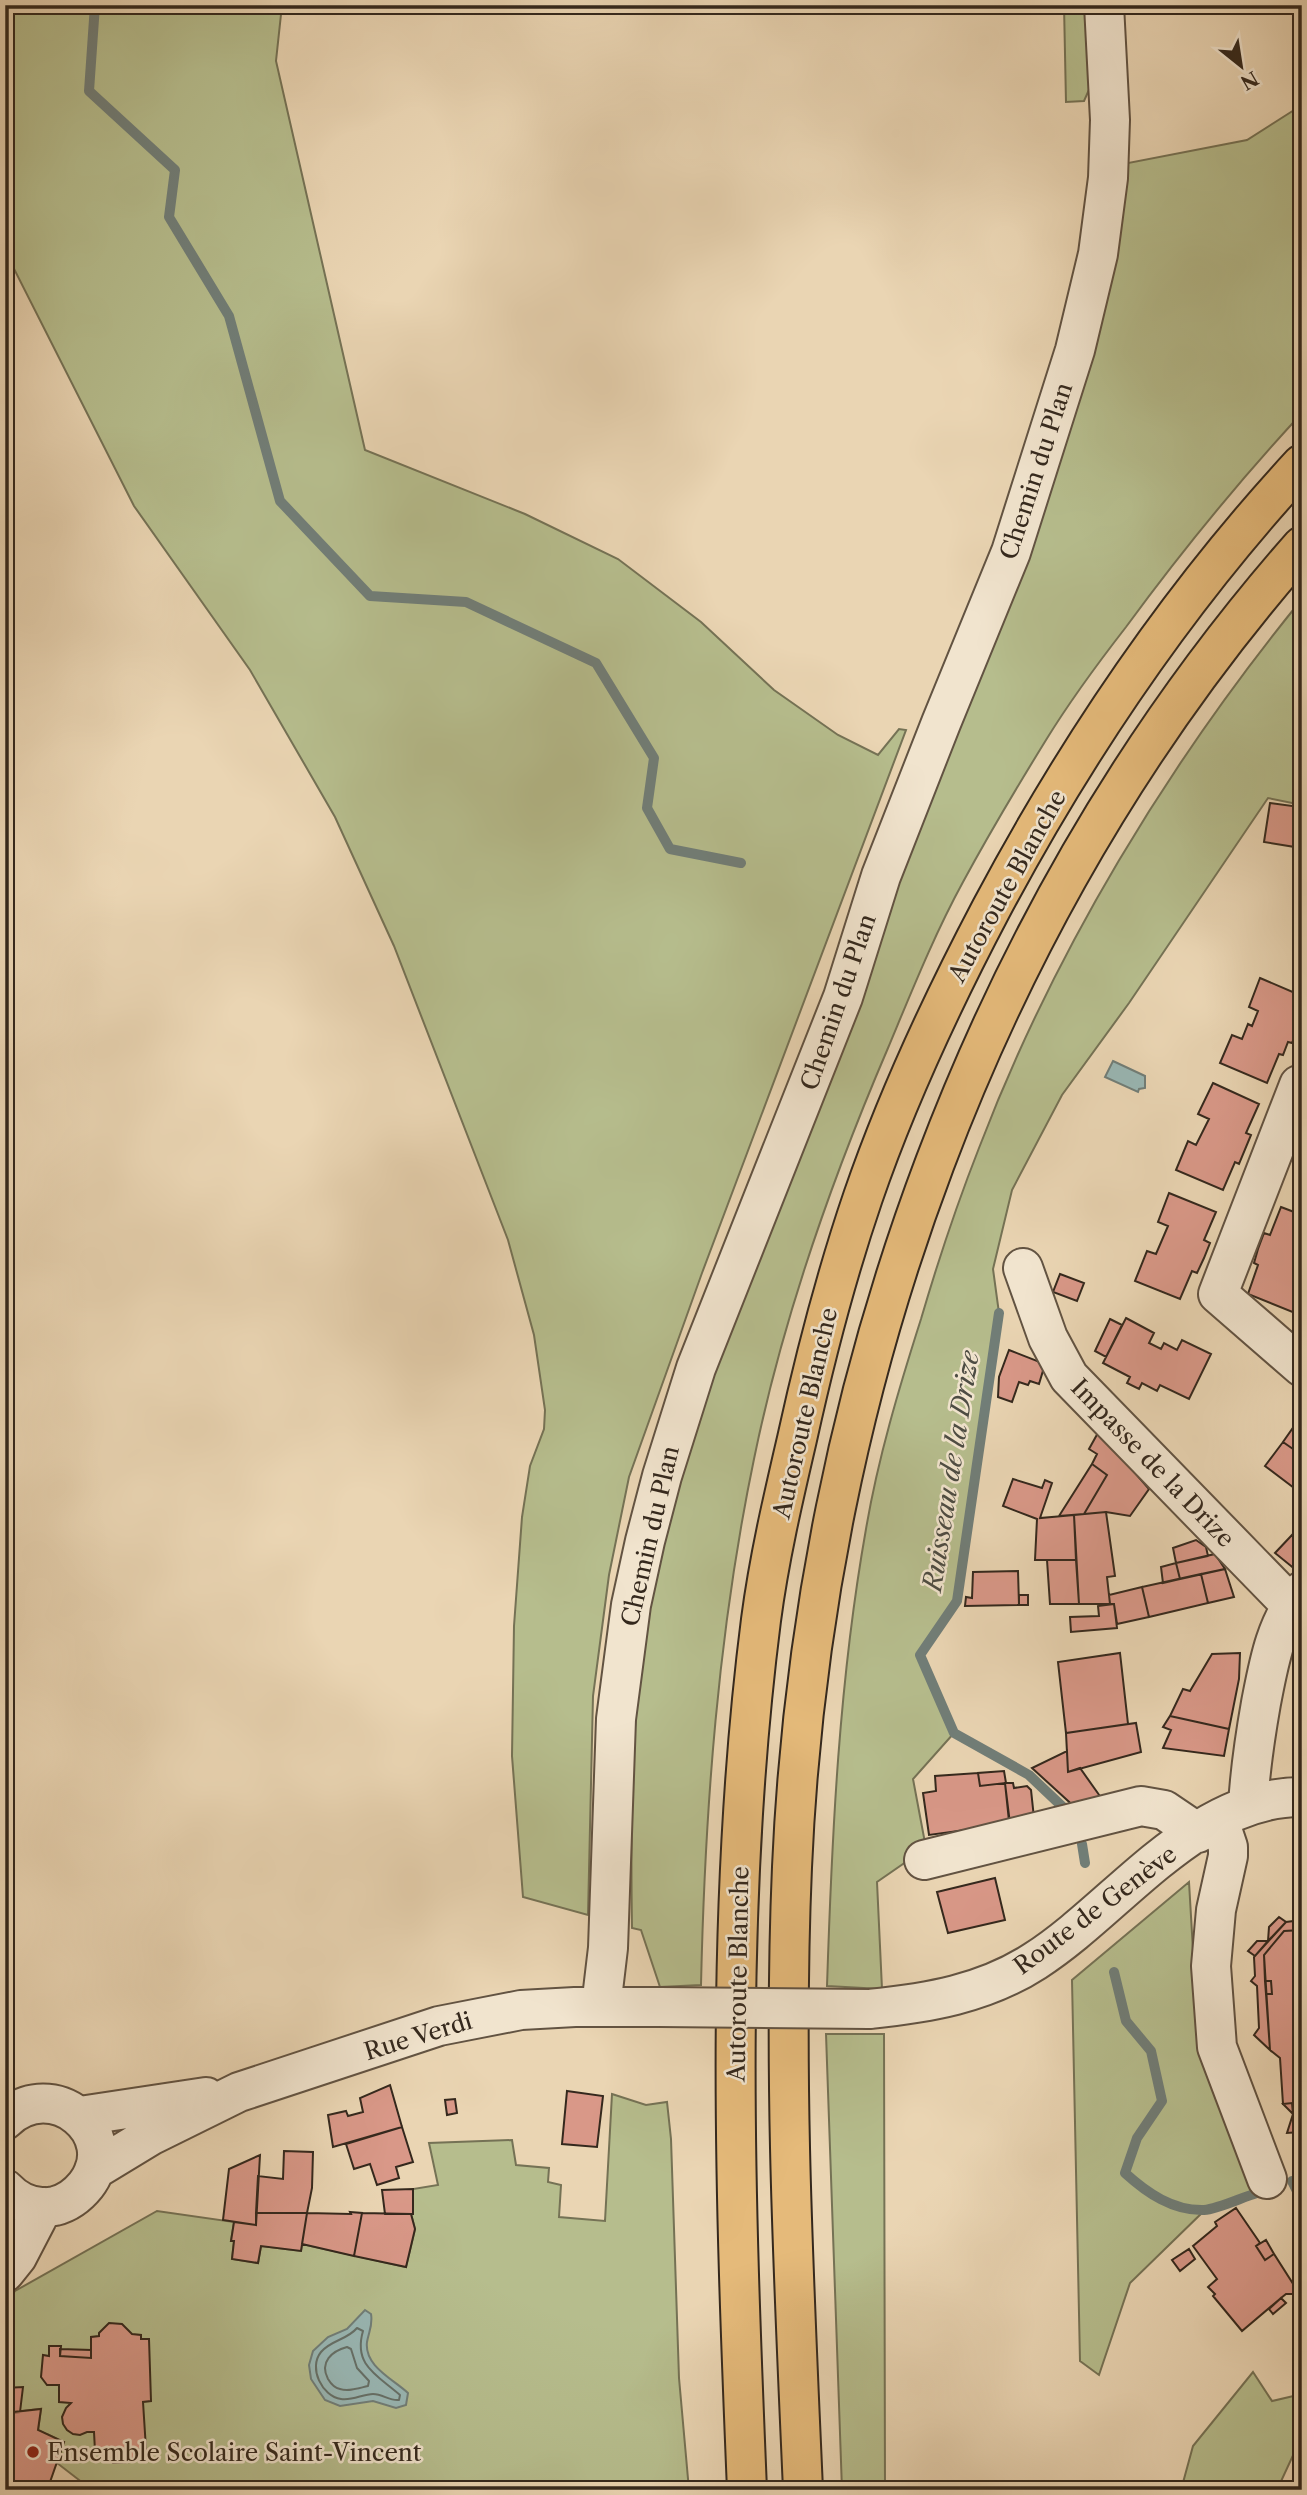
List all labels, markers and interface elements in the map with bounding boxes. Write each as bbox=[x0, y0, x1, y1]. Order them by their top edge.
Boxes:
north arrow bbox=[1206, 32, 1276, 102]
text: N bbox=[1236, 66, 1262, 94]
street label: Chemin du Plan bbox=[994, 379, 1078, 563]
street label: Autoroute Blanche bbox=[942, 785, 1072, 988]
street label: Chemin du Plan bbox=[794, 910, 882, 1094]
street label: Autoroute Blanche bbox=[766, 1305, 843, 1522]
water label: Ruisseau de la Drize bbox=[916, 1347, 986, 1596]
street label: Impasse de la Drize bbox=[1065, 1373, 1241, 1553]
street label: Chemin du Plan bbox=[615, 1443, 685, 1629]
street label: Route de Genève bbox=[1008, 1839, 1182, 1981]
street label: Autoroute Blanche bbox=[722, 1866, 754, 2083]
street label: Rue Verdi bbox=[360, 2006, 476, 2066]
place label: Ensemble Scolaire Saint-Vincent bbox=[47, 2438, 422, 2467]
marker: Ensemble Scolaire Saint-Vincent bbox=[25, 2444, 41, 2460]

